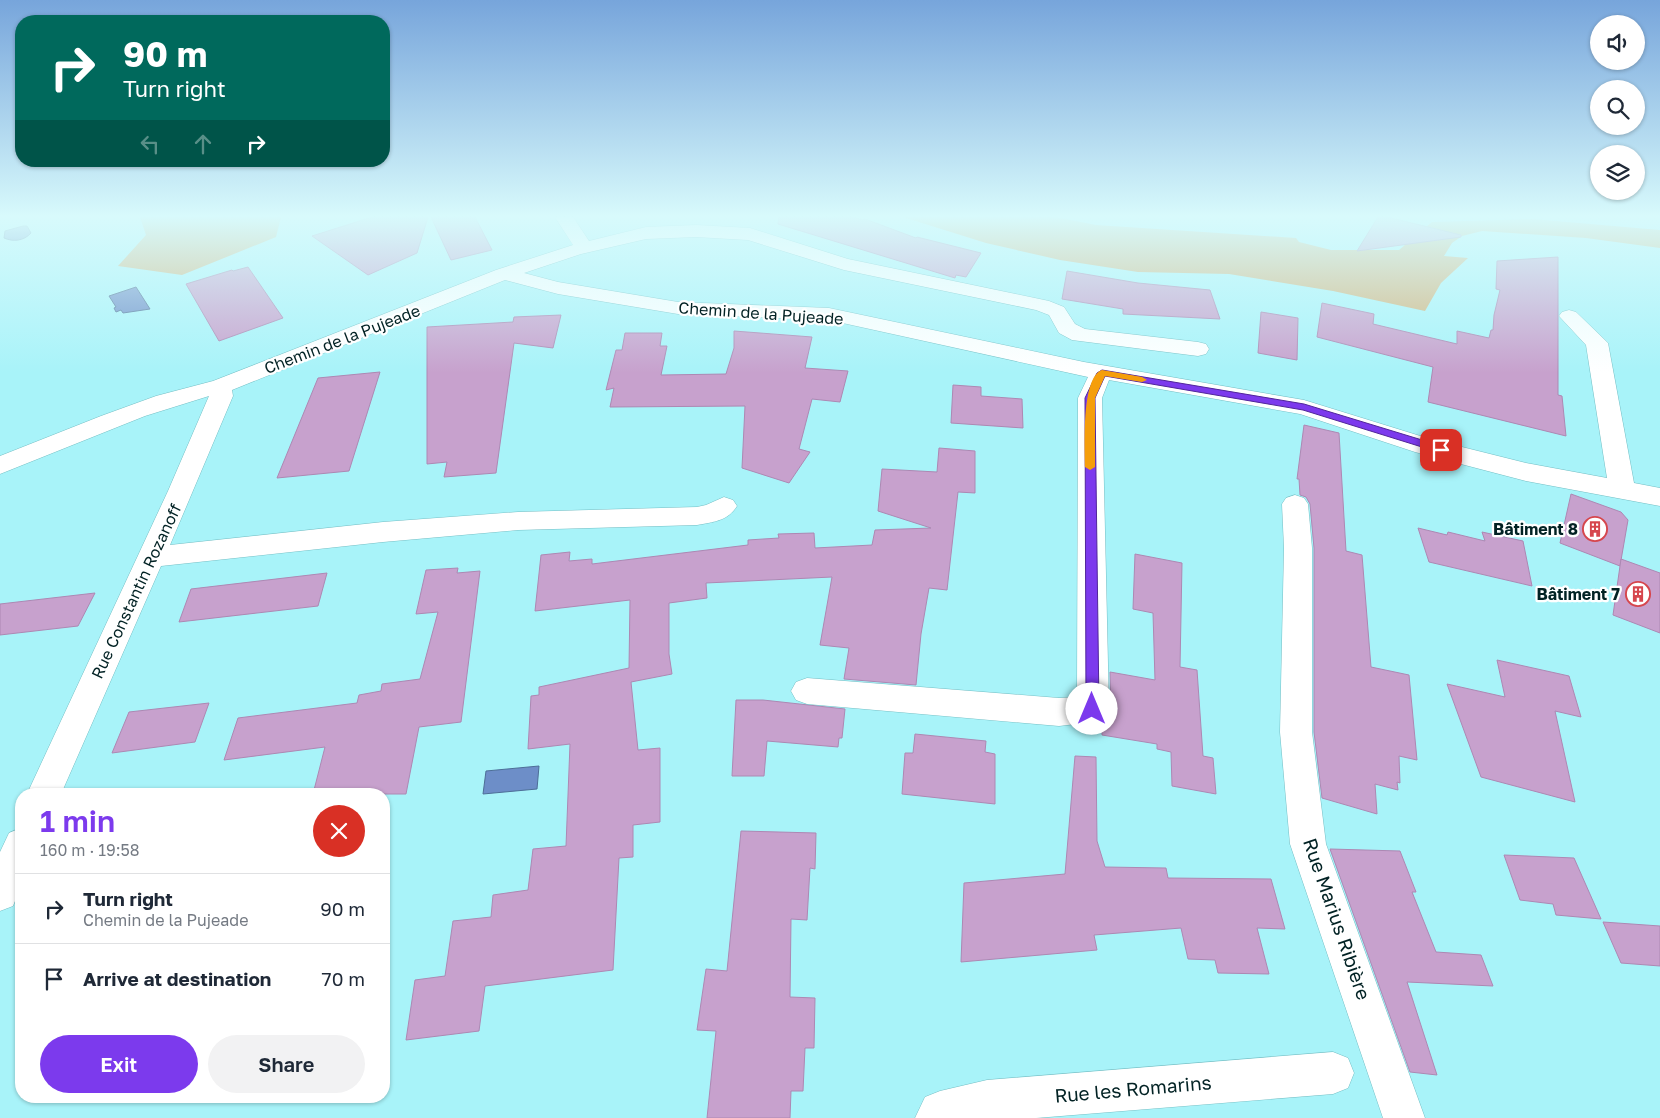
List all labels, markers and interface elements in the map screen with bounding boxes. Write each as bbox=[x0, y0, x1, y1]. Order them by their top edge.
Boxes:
map controls bbox=[1590, 15, 1645, 200]
button: sound bbox=[1590, 15, 1645, 70]
text: 90 m bbox=[123, 33, 207, 75]
icon: right bbox=[40, 35, 105, 100]
text: Turn right bbox=[123, 75, 226, 102]
button: search bbox=[1590, 80, 1645, 135]
icon: left bbox=[136, 130, 164, 158]
icon: ahead bbox=[189, 130, 217, 158]
icon: right bbox=[242, 130, 270, 158]
button: layers bbox=[1590, 145, 1645, 200]
street label: Chemin de la Pujeade bbox=[678, 297, 844, 329]
street label: Chemin de la Pujeade bbox=[261, 300, 423, 378]
pin bbox=[1420, 429, 1462, 471]
icon: arrive bbox=[1427, 436, 1455, 464]
street label: Rue Constantin Rozanoff bbox=[87, 500, 185, 682]
building icon: Bâtiment 8 bbox=[1582, 516, 1608, 542]
place label: Bâtiment 8 bbox=[1493, 519, 1578, 539]
building icon: Bâtiment 7 bbox=[1625, 581, 1651, 607]
place label: Bâtiment 7 bbox=[1536, 584, 1620, 604]
position arrow bbox=[1065, 682, 1117, 734]
text: 1 min bbox=[40, 803, 115, 839]
button: close bbox=[313, 805, 365, 857]
street label: Rue Marius Ribière bbox=[1299, 835, 1376, 1003]
text: 160 m · 19:58 bbox=[40, 840, 140, 860]
text: Turn right bbox=[83, 887, 173, 910]
icon: right bbox=[40, 895, 68, 923]
text: 90 m bbox=[320, 897, 365, 920]
text: Chemin de la Pujeade bbox=[83, 910, 248, 930]
icon: arrive bbox=[40, 965, 68, 993]
text: Arrive at destination bbox=[83, 967, 271, 990]
text: 70 m bbox=[322, 967, 365, 990]
button: Exit bbox=[40, 1035, 198, 1093]
button: Share bbox=[208, 1035, 365, 1093]
street label: Rue les Romarins bbox=[1054, 1070, 1212, 1107]

